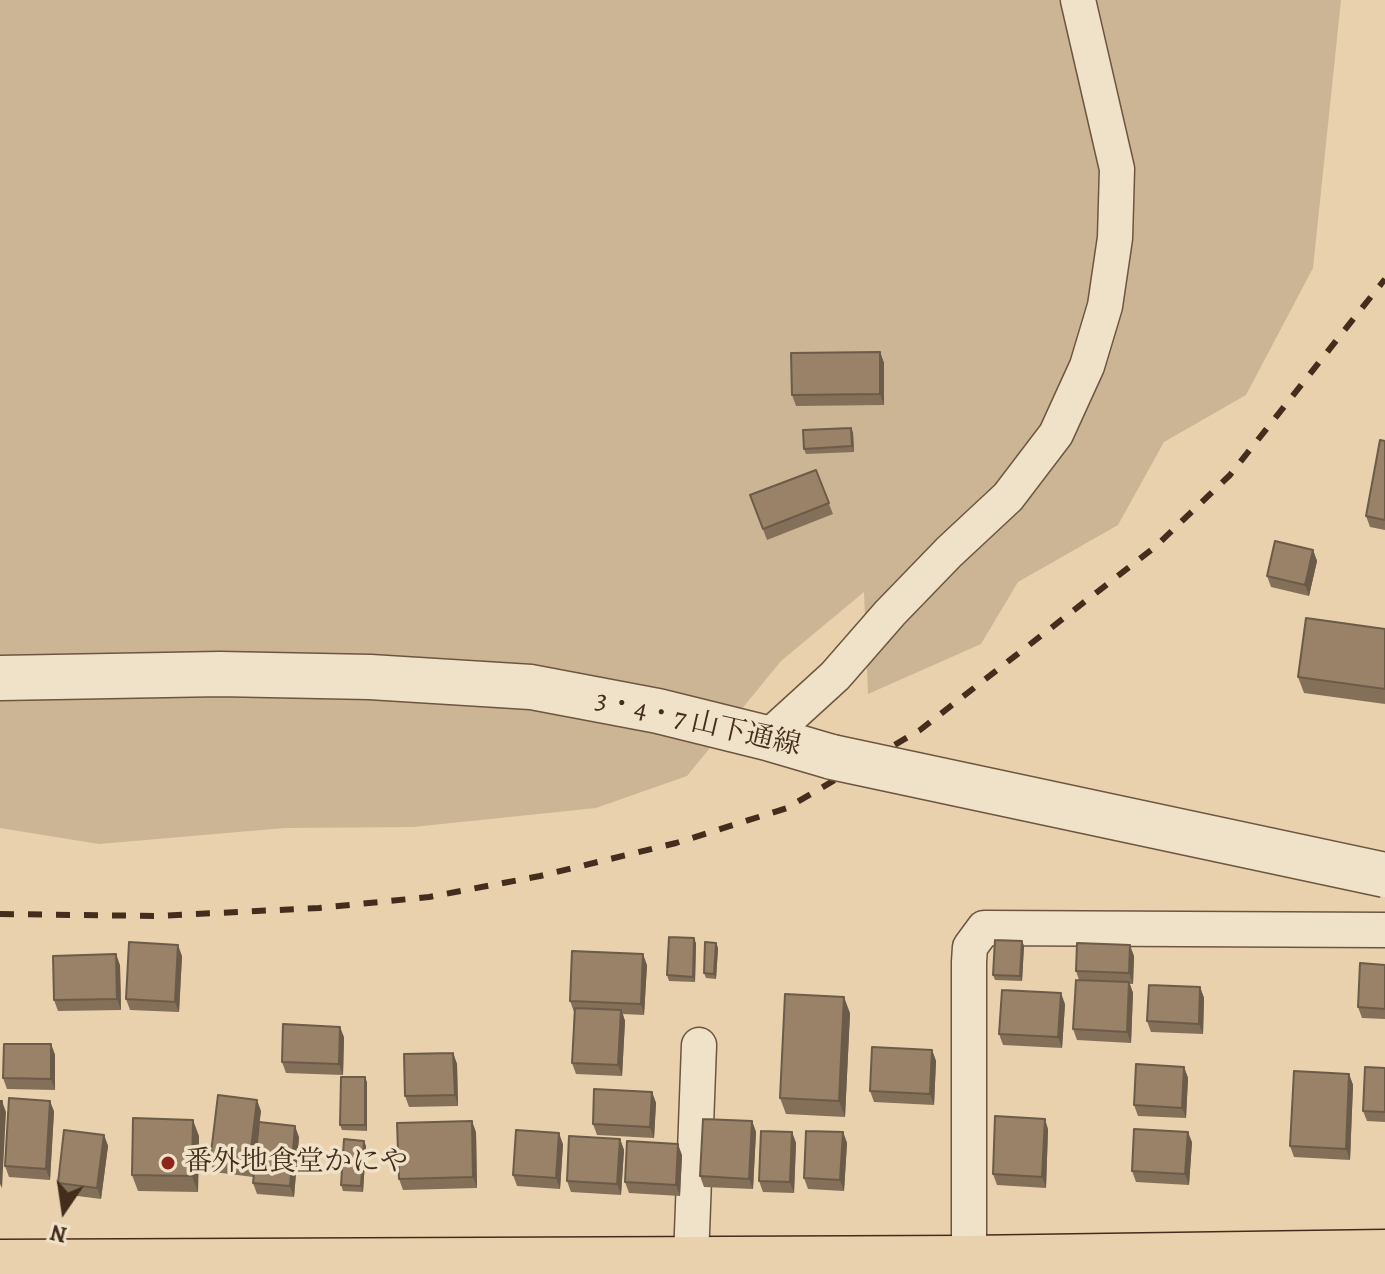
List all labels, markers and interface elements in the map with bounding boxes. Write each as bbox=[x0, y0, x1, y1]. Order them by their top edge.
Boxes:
street label: 3・4・7 山下通線 bbox=[592, 684, 804, 764]
place label: 番外地食堂かにや bbox=[184, 1146, 408, 1180]
marker: 番外地食堂かにや bbox=[159, 1154, 177, 1172]
north arrow bbox=[24, 1170, 104, 1250]
text: N bbox=[47, 1217, 70, 1250]

